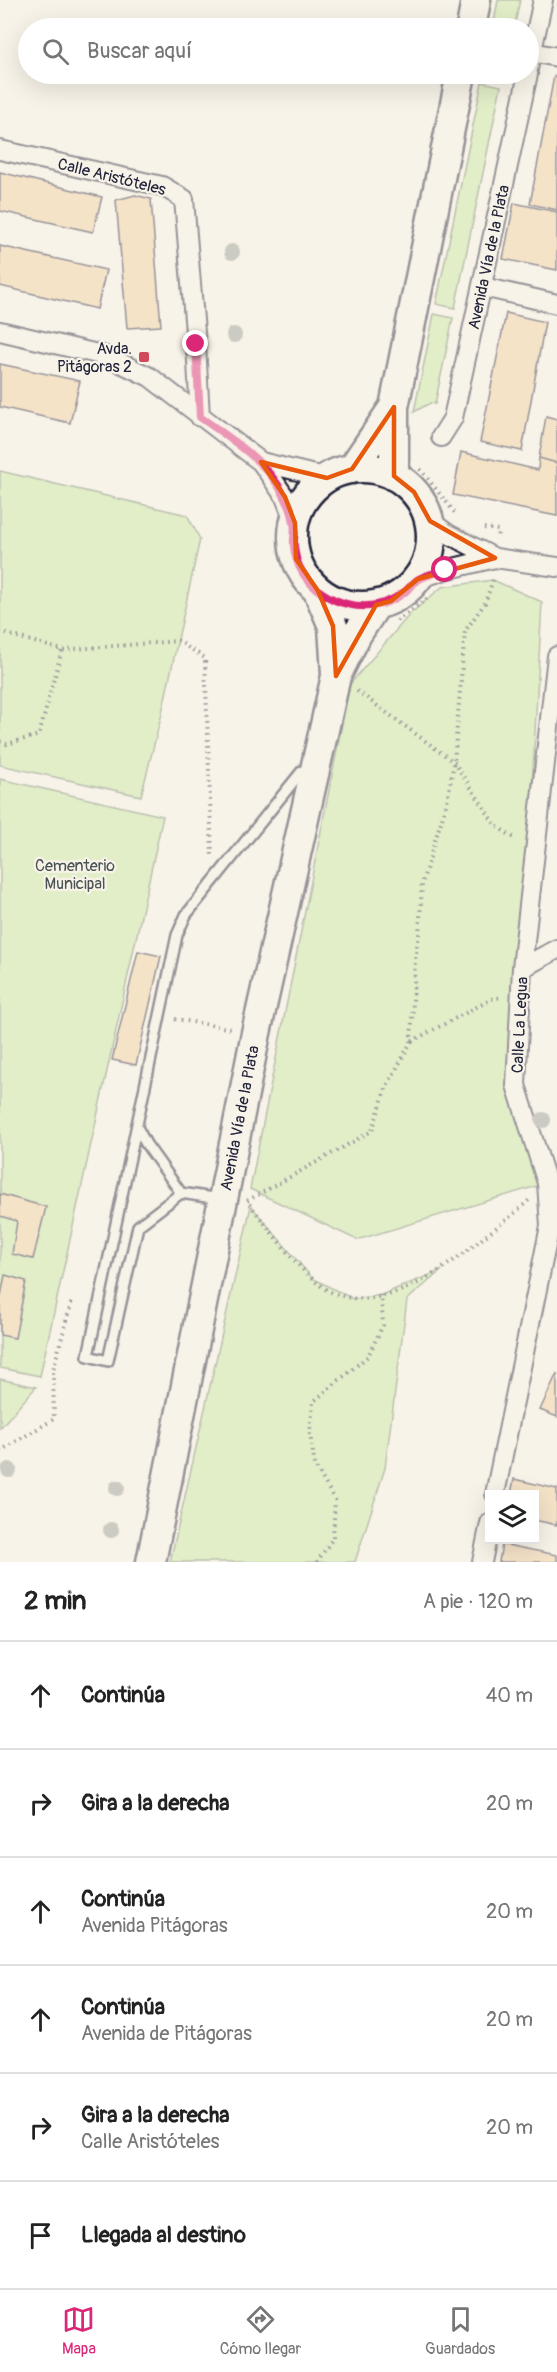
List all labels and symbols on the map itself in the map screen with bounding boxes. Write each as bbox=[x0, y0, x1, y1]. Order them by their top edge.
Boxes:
street label: Calle Aristóteles bbox=[56, 154, 168, 200]
street label: Avenida Vía de la Plata bbox=[464, 183, 514, 331]
route end bbox=[182, 330, 208, 356]
place label: Avda. Pitágoras 2 bbox=[57, 339, 132, 377]
marker: Avda. Pitágoras 2 bbox=[137, 350, 151, 364]
route start bbox=[431, 556, 457, 582]
park label: Cementerio Municipal bbox=[35, 856, 115, 894]
street label: Calle La Legua bbox=[507, 976, 533, 1074]
street label: Avenida Vía de la Plata bbox=[216, 1044, 264, 1192]

